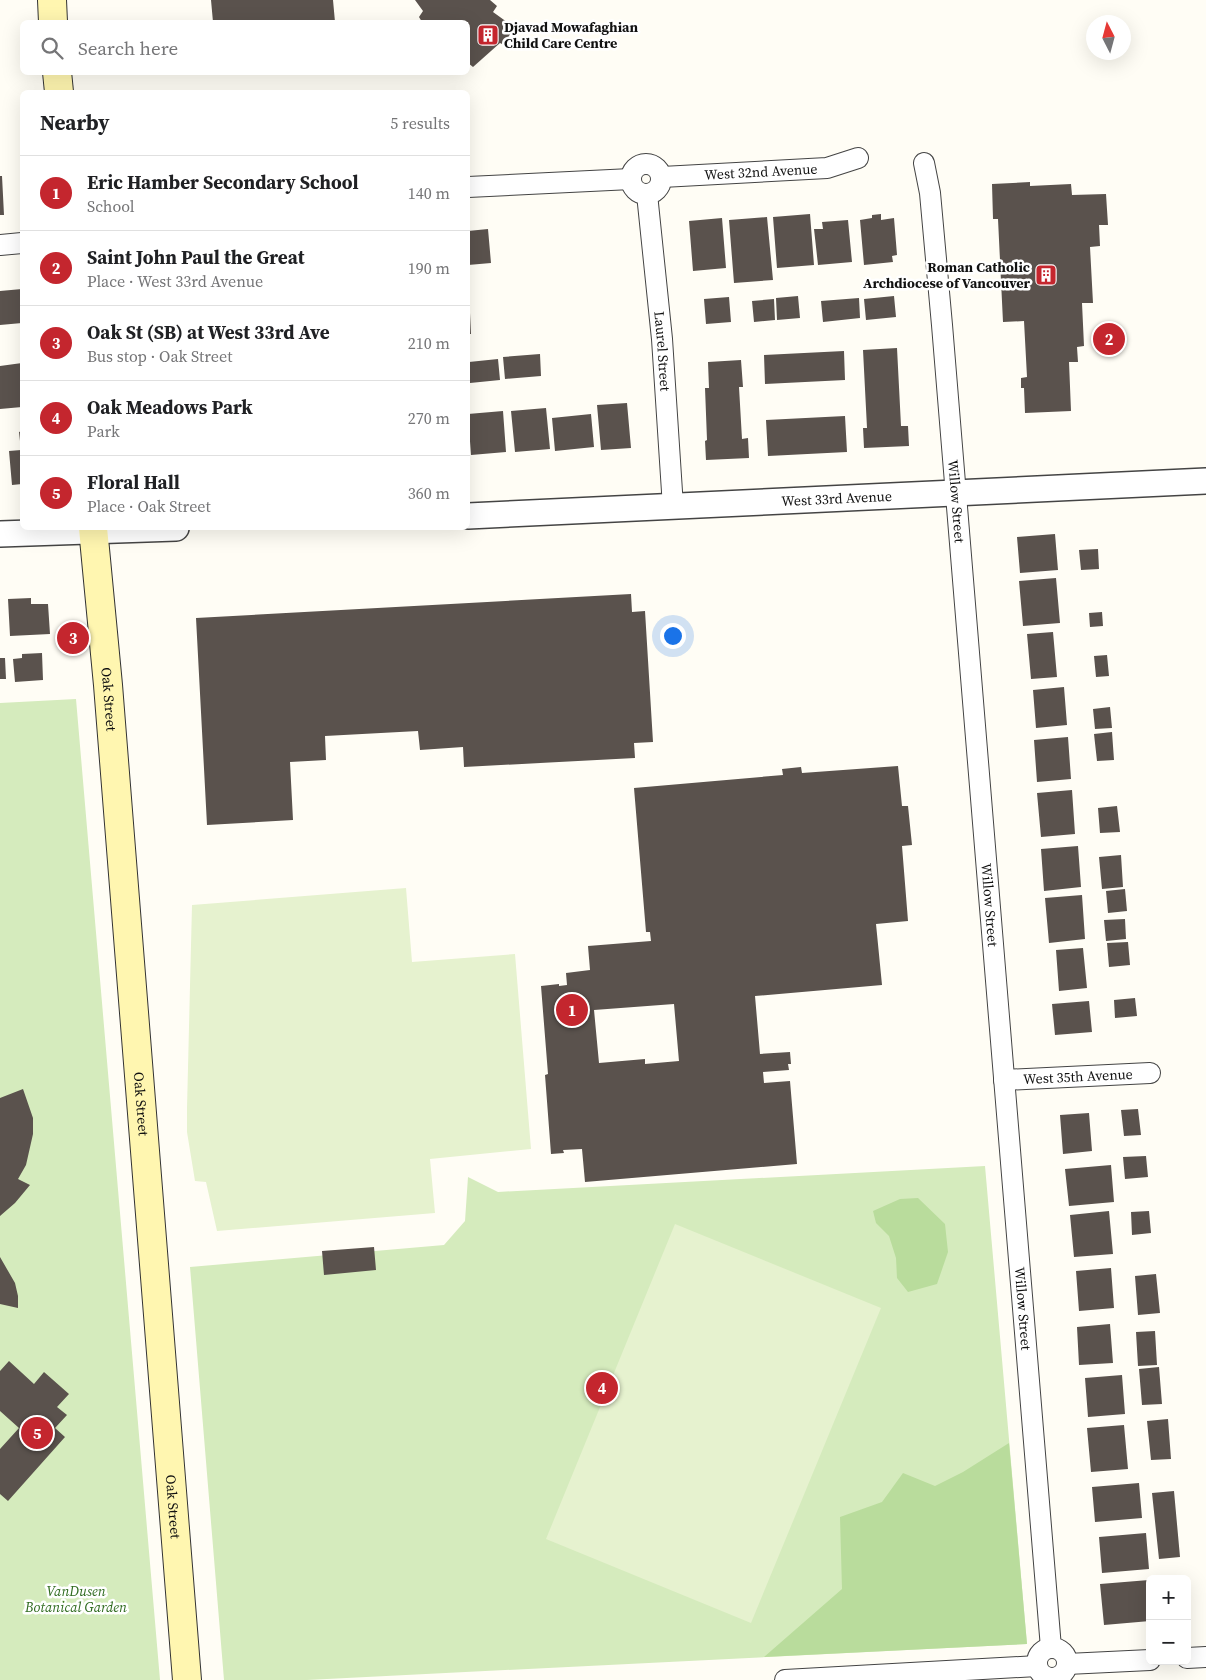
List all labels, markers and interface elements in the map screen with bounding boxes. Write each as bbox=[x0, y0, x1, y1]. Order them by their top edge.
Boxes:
north arrow bbox=[1086, 15, 1131, 60]
place label: Djavad Mowafaghian Child Care Centre bbox=[504, 17, 639, 53]
search box bbox=[20, 20, 470, 75]
building icon: Djavad Mowafaghian Child Care Centre bbox=[476, 23, 500, 47]
icon: search bbox=[38, 34, 66, 62]
text: Search here bbox=[78, 35, 178, 61]
text: Nearby bbox=[40, 108, 110, 137]
text: 5 results bbox=[390, 112, 450, 134]
street label: West 32nd Avenue bbox=[704, 159, 818, 185]
text: Eric Hamber Secondary School bbox=[87, 169, 359, 195]
text: 1 bbox=[52, 182, 60, 204]
text: 140 m bbox=[408, 182, 450, 204]
text: School bbox=[87, 195, 135, 217]
text: Saint John Paul the Great bbox=[87, 244, 305, 270]
text: 2 bbox=[52, 257, 60, 279]
text: 190 m bbox=[408, 257, 450, 279]
place label: Roman Catholic Archdiocese of Vancouver bbox=[863, 257, 1030, 293]
building icon: Roman Catholic Archdiocese of Vancouver bbox=[1034, 263, 1058, 287]
text: Place · West 33rd Avenue bbox=[87, 270, 263, 292]
street label: Laurel Street bbox=[649, 310, 675, 392]
text: Oak St (SB) at West 33rd Ave bbox=[87, 319, 330, 345]
pin: 2 bbox=[1093, 320, 1125, 358]
text: 3 bbox=[52, 332, 60, 354]
text: 210 m bbox=[408, 332, 450, 354]
text: Bus stop · Oak Street bbox=[87, 345, 232, 367]
text: Oak Meadows Park bbox=[87, 394, 253, 420]
text: 4 bbox=[52, 407, 60, 429]
text: 270 m bbox=[408, 407, 450, 429]
text: Park bbox=[87, 420, 120, 442]
street label: Willow Street bbox=[943, 459, 970, 544]
text: Floral Hall bbox=[87, 469, 180, 495]
text: 5 bbox=[52, 482, 60, 504]
text: 360 m bbox=[408, 482, 450, 504]
street label: West 33rd Avenue bbox=[781, 486, 892, 511]
text: Place · Oak Street bbox=[87, 495, 211, 517]
pin: 3 bbox=[57, 619, 89, 657]
your location bbox=[660, 623, 686, 649]
street label: Oak Street bbox=[96, 666, 122, 732]
street label: Willow Street bbox=[976, 862, 1003, 948]
pin: 1 bbox=[556, 991, 588, 1029]
street label: West 35th Avenue bbox=[1023, 1064, 1133, 1089]
street label: Oak Street bbox=[129, 1071, 154, 1137]
street label: Willow Street bbox=[1010, 1266, 1036, 1351]
pin: 4 bbox=[586, 1369, 618, 1407]
pin: 5 bbox=[21, 1414, 53, 1452]
street label: Oak Street bbox=[161, 1474, 186, 1540]
map controls bbox=[1146, 1575, 1191, 1665]
button: + bbox=[1146, 1575, 1191, 1620]
park label: VanDusen Botanical Garden bbox=[24, 1581, 127, 1617]
button: − bbox=[1146, 1620, 1191, 1665]

